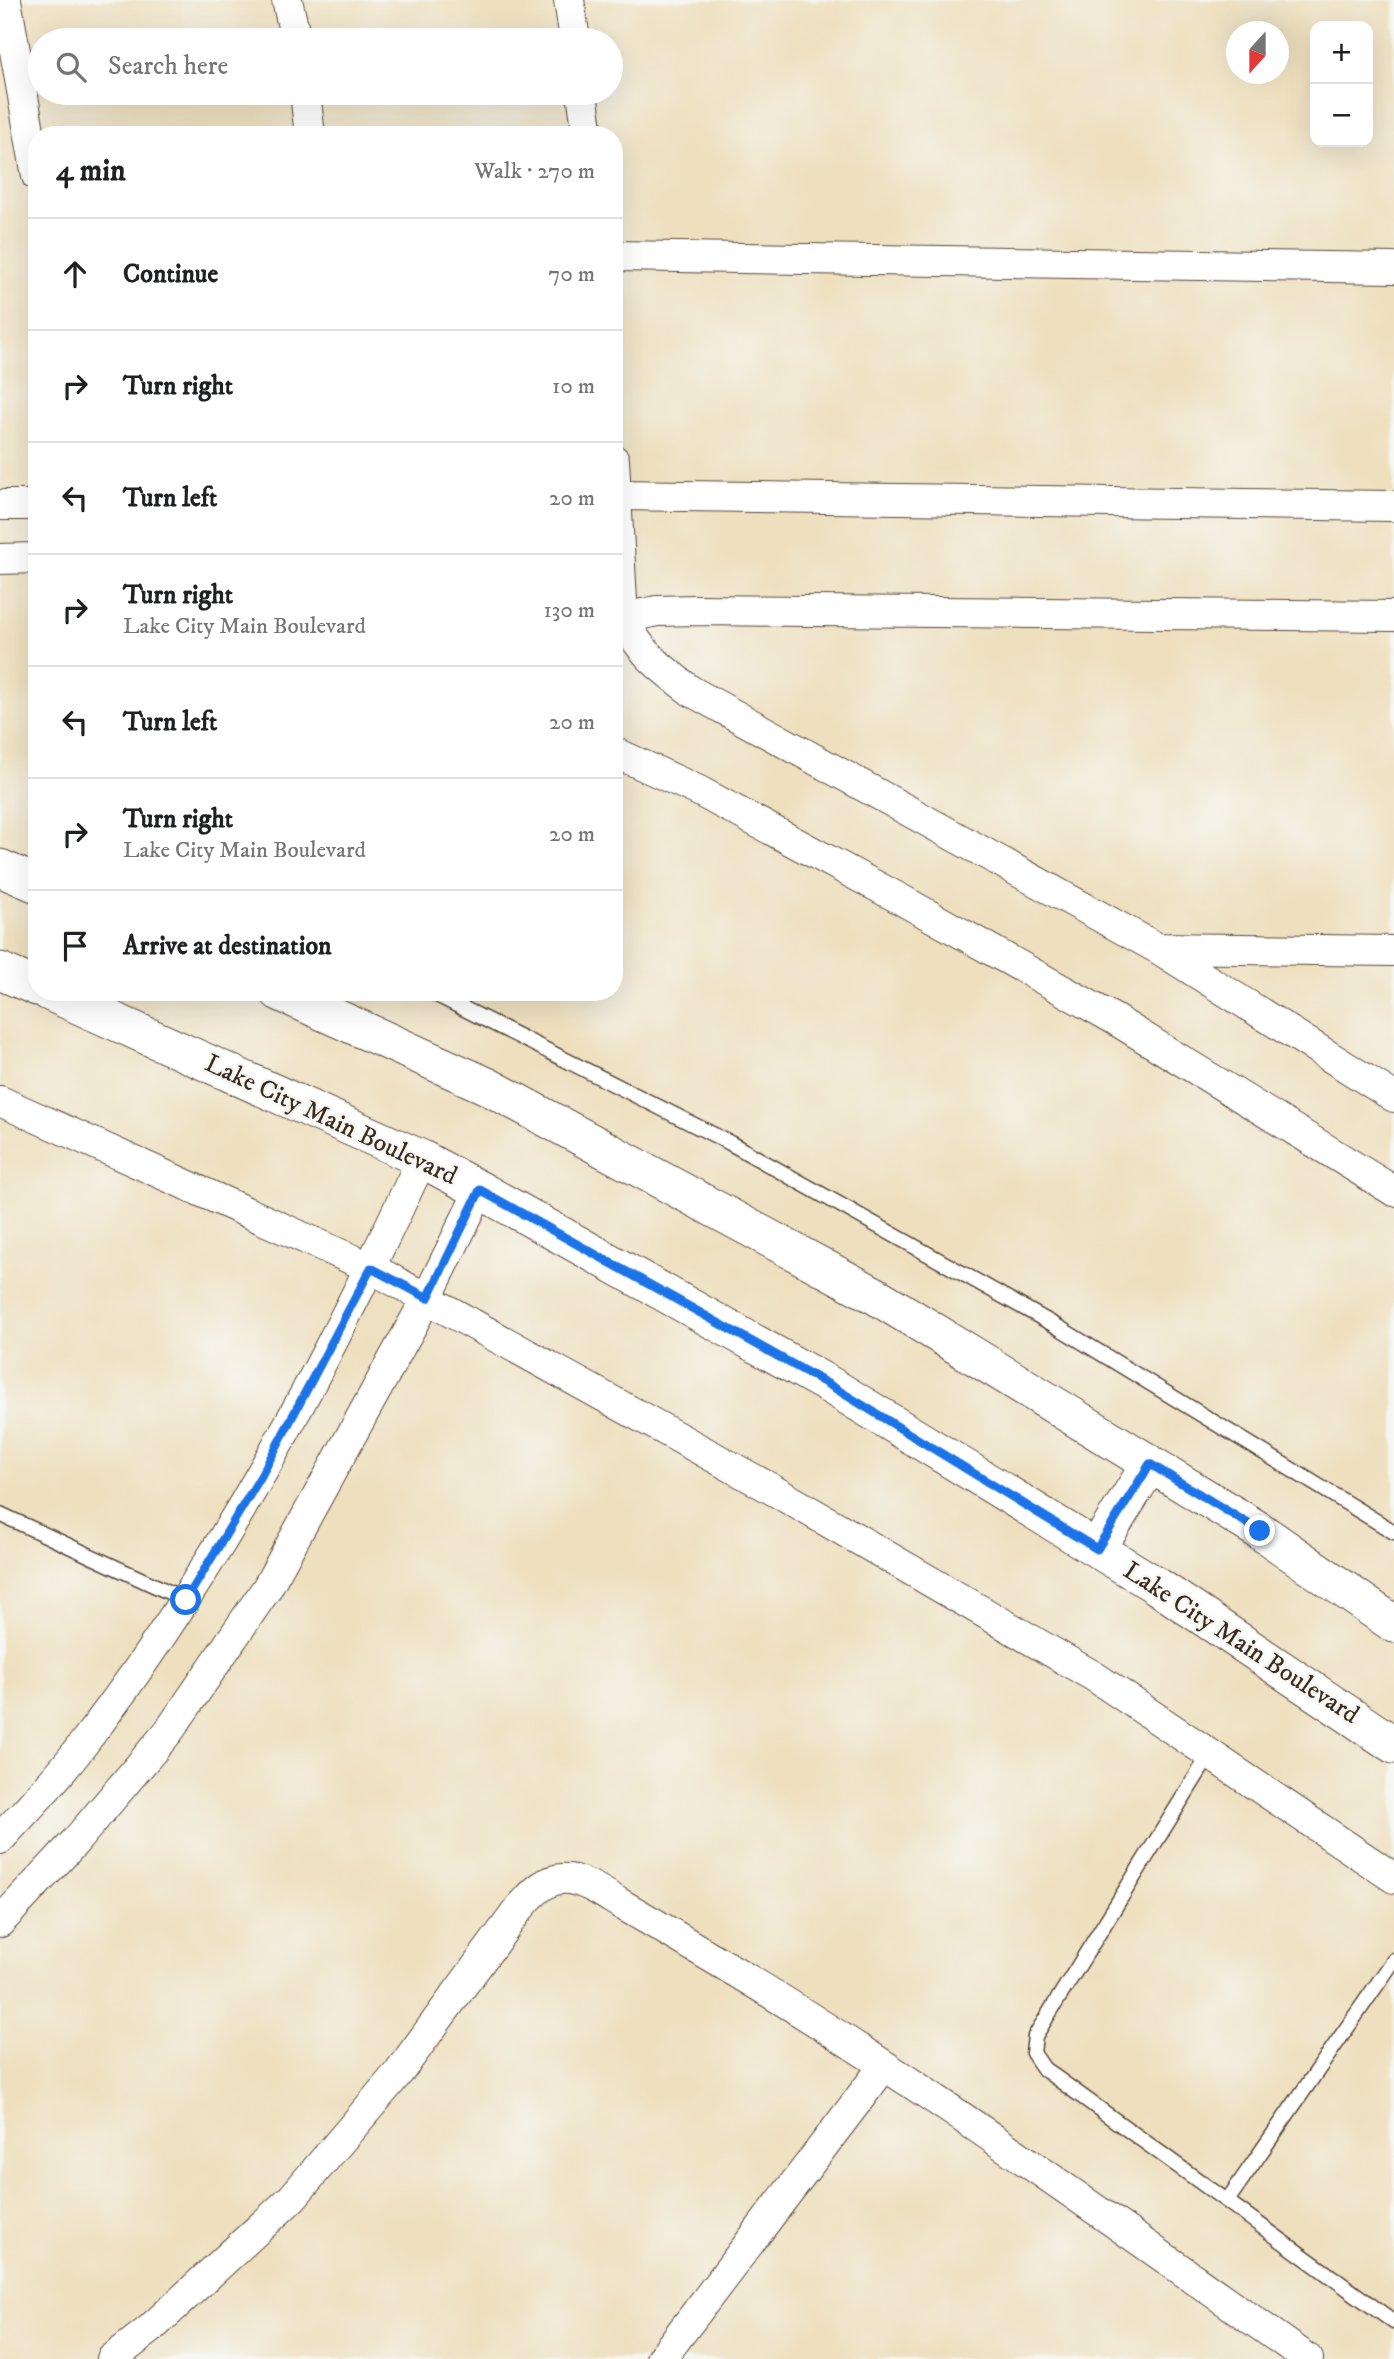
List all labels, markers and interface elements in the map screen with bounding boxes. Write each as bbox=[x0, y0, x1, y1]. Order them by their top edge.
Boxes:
north arrow bbox=[1226, 21, 1289, 84]
map controls bbox=[1310, 21, 1373, 147]
button: + bbox=[1310, 21, 1373, 84]
search box bbox=[28, 28, 623, 105]
icon: search bbox=[52, 48, 90, 86]
text: Search here bbox=[108, 50, 228, 83]
button: − bbox=[1310, 84, 1373, 147]
text: 4 min bbox=[56, 153, 126, 190]
text: Walk · 270 m bbox=[474, 157, 595, 186]
icon: ahead bbox=[56, 255, 94, 293]
text: Continue bbox=[123, 258, 218, 291]
text: 70 m bbox=[548, 260, 595, 289]
icon: right bbox=[56, 367, 94, 405]
text: Turn right bbox=[123, 370, 233, 403]
text: 10 m bbox=[552, 372, 595, 401]
icon: left bbox=[56, 479, 94, 517]
text: Turn left bbox=[123, 482, 217, 515]
text: 20 m bbox=[549, 484, 595, 513]
text: Turn right bbox=[123, 579, 233, 612]
icon: right bbox=[56, 591, 94, 629]
text: 130 m bbox=[543, 596, 595, 625]
text: Lake City Main Boulevard bbox=[123, 612, 366, 641]
icon: left bbox=[56, 703, 94, 741]
text: Turn left bbox=[123, 706, 217, 739]
text: 20 m bbox=[549, 708, 595, 737]
text: Turn right bbox=[123, 803, 233, 836]
icon: right bbox=[56, 815, 94, 853]
text: 20 m bbox=[549, 820, 595, 849]
text: Lake City Main Boulevard bbox=[123, 836, 366, 865]
icon: arrive bbox=[56, 927, 94, 965]
text: Arrive at destination bbox=[123, 930, 332, 963]
street label: Lake City Main Boulevard bbox=[200, 1047, 462, 1193]
route end bbox=[1244, 1515, 1275, 1546]
street label: Lake City Main Boulevard bbox=[1117, 1554, 1365, 1732]
route start bbox=[170, 1584, 201, 1615]

